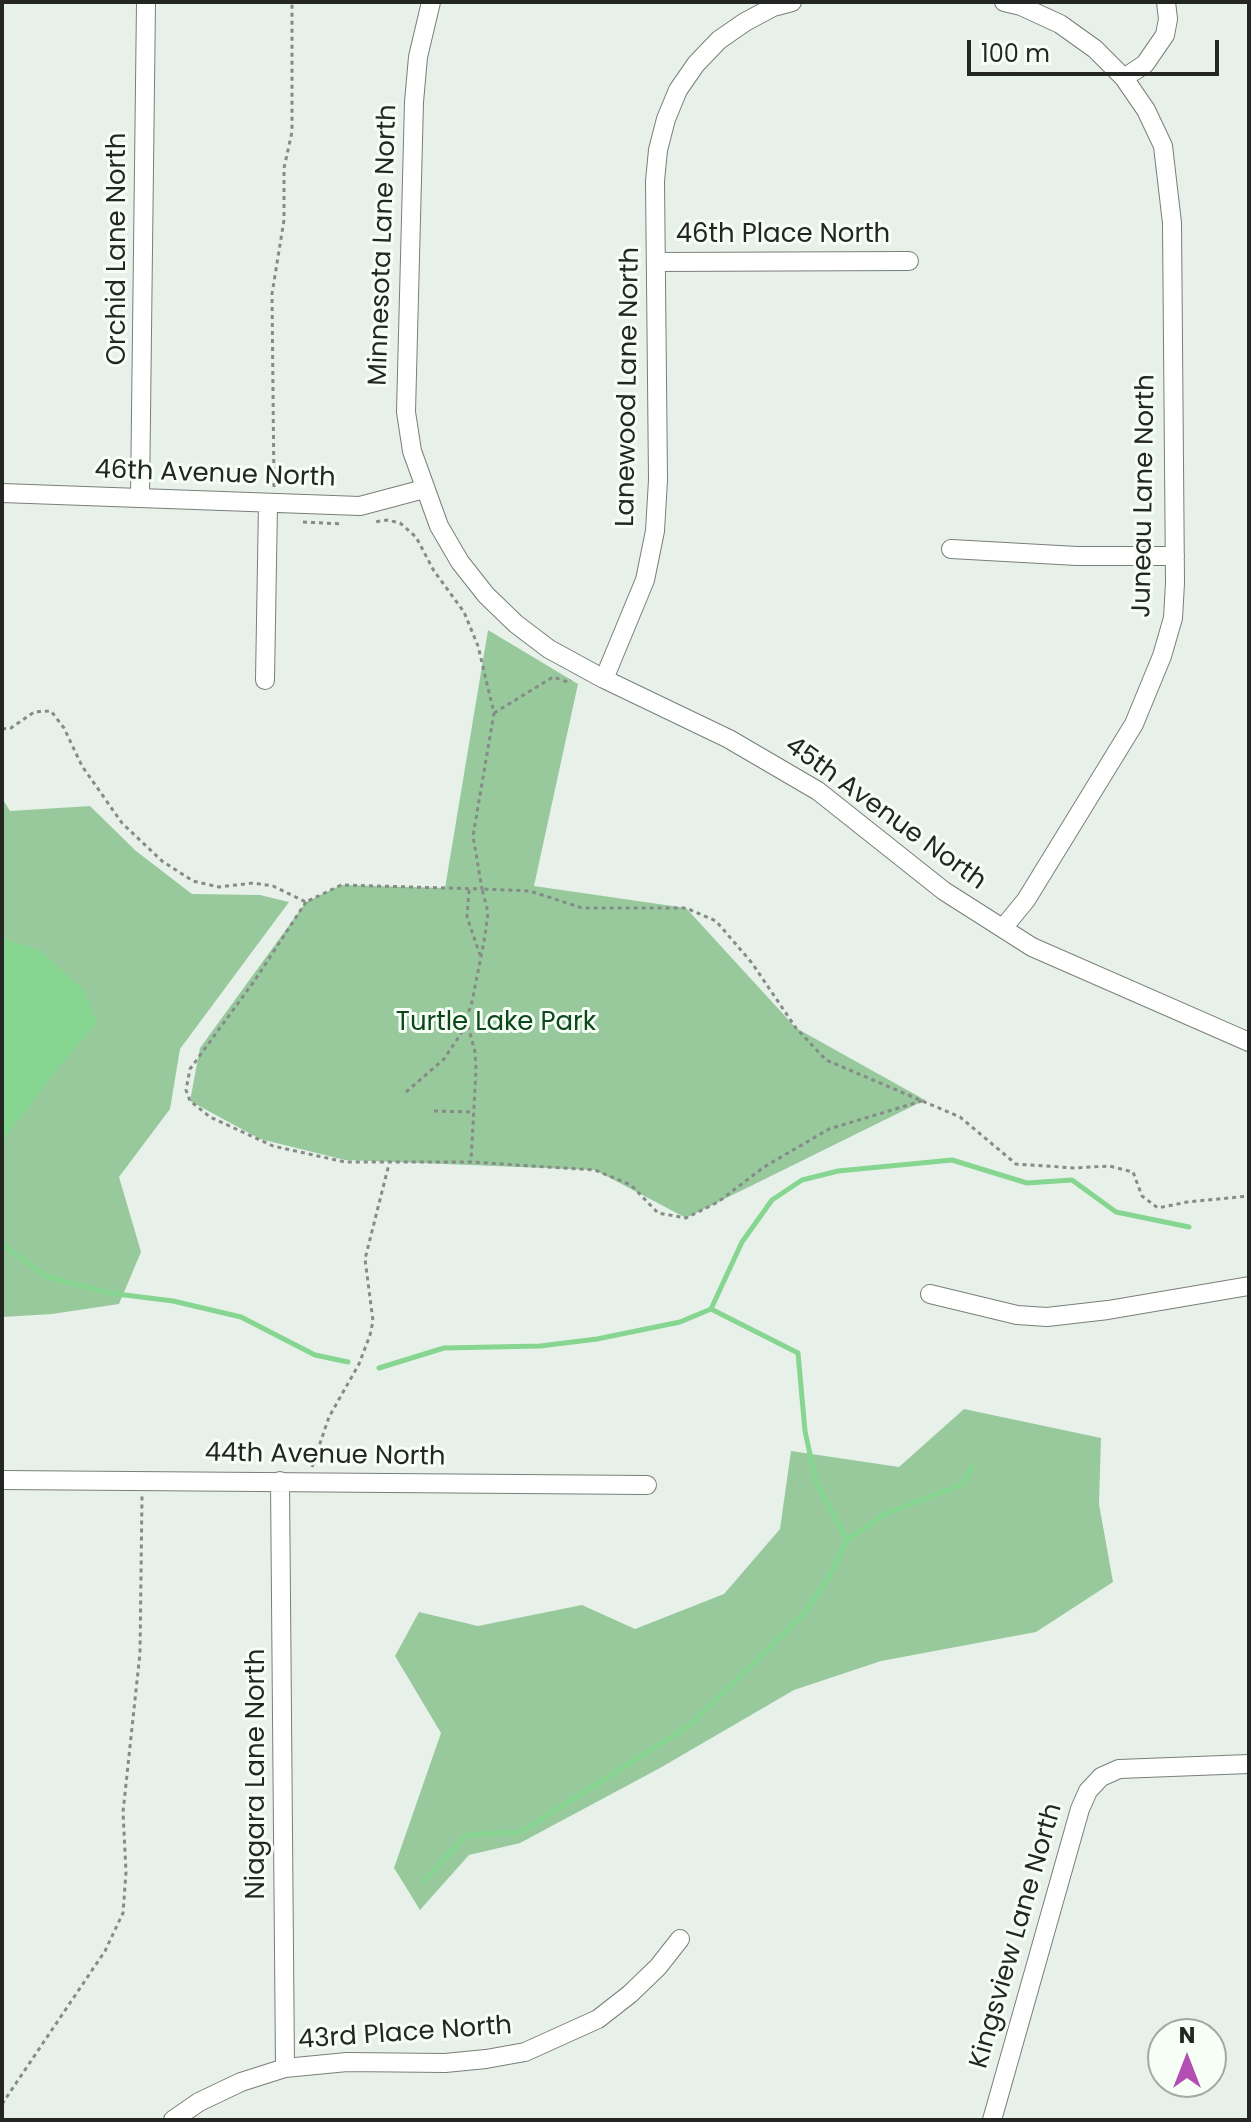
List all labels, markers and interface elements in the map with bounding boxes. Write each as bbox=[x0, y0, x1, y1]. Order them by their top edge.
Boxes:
scale bar bbox=[971, 24, 1223, 74]
text: 100 m bbox=[981, 37, 1050, 70]
street label: Minnesota Lane North bbox=[363, 104, 405, 386]
street label: Orchid Lane North bbox=[102, 133, 134, 365]
street label: 46th Place North bbox=[676, 219, 890, 251]
street label: Lanewood Lane North bbox=[611, 247, 647, 527]
street label: Juneau Lane North bbox=[1127, 374, 1163, 618]
street label: 46th Avenue North bbox=[94, 455, 336, 495]
street label: 45th Avenue North bbox=[778, 731, 992, 897]
park label: Turtle Lake Park bbox=[396, 1007, 596, 1039]
street label: 44th Avenue North bbox=[204, 1438, 446, 1474]
street label: Niagara Lane North bbox=[241, 1649, 273, 1899]
street label: Kingsview Lane North bbox=[964, 1800, 1070, 2072]
street label: 43rd Place North bbox=[297, 2011, 513, 2057]
north arrow bbox=[1147, 2018, 1227, 2098]
text: N bbox=[1179, 2020, 1195, 2051]

